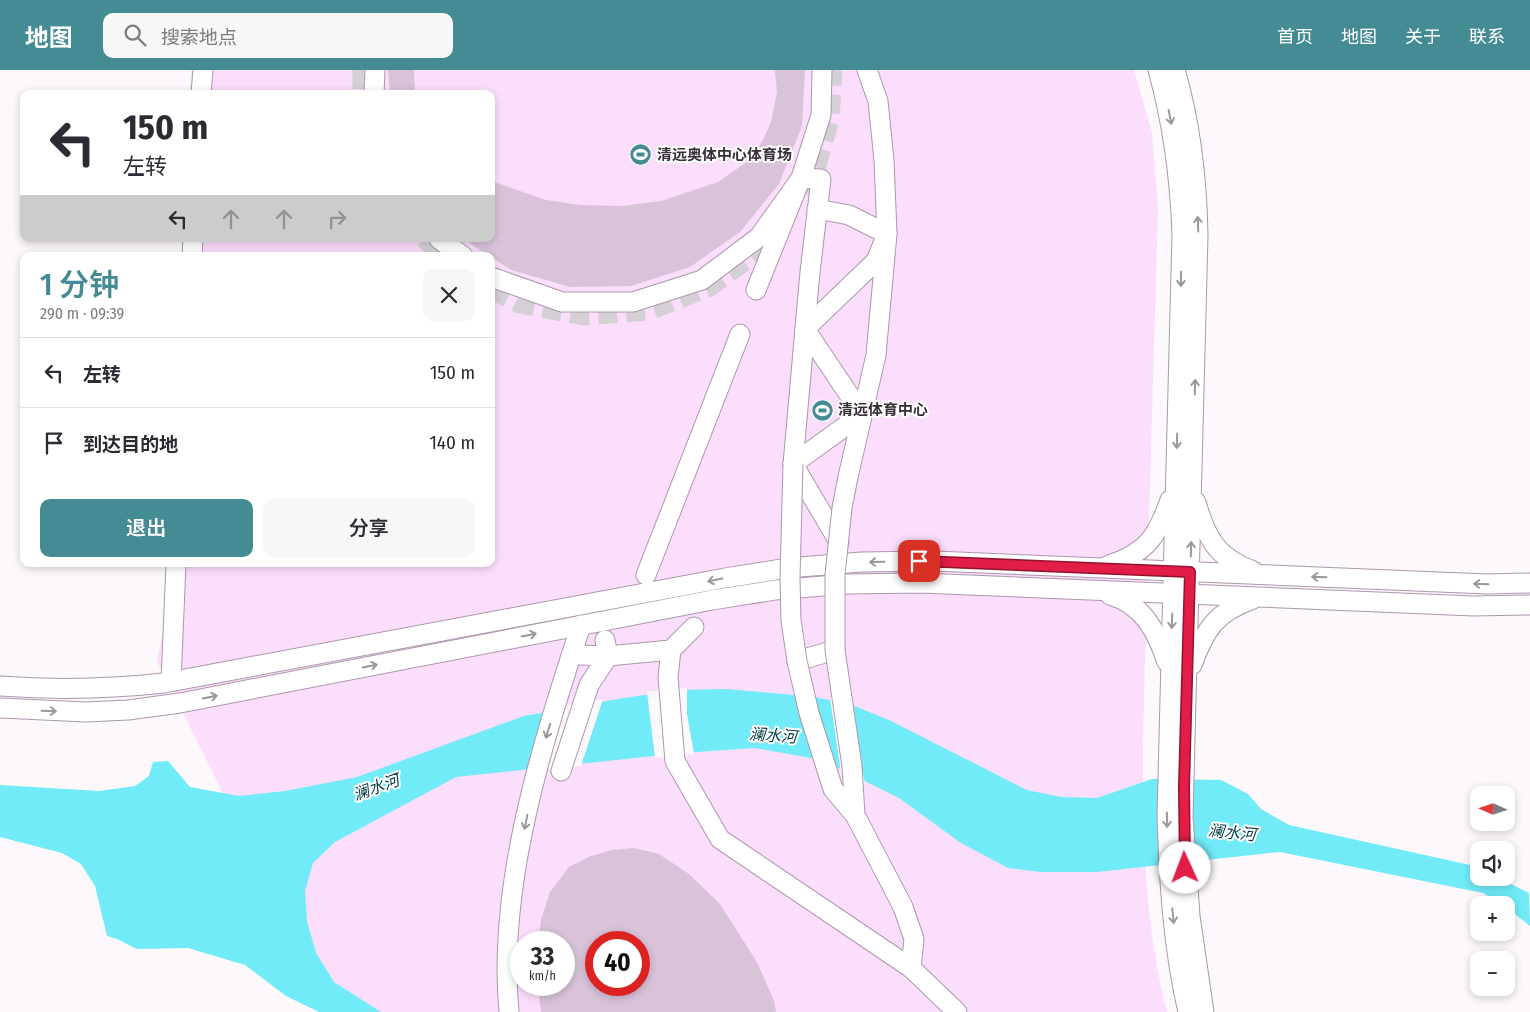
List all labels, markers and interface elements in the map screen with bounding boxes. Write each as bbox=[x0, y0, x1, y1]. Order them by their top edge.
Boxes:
search box bbox=[103, 13, 453, 58]
icon: search bbox=[121, 21, 149, 49]
text: 地图 bbox=[25, 24, 73, 52]
text: 搜索地点 bbox=[161, 26, 237, 49]
text: 首页 bbox=[1277, 26, 1313, 48]
text: 地图 bbox=[1341, 26, 1377, 48]
text: 关于 bbox=[1405, 26, 1441, 48]
text: 联系 bbox=[1469, 26, 1505, 48]
text: 150 m bbox=[123, 106, 208, 148]
one-way arrow bbox=[1165, 109, 1175, 125]
icon: left bbox=[40, 110, 105, 175]
sports icon: 清远奥体中心体育场 bbox=[629, 143, 653, 167]
place label: 清远奥体中心体育场 bbox=[657, 146, 792, 164]
text: 左转 bbox=[123, 153, 167, 180]
icon: left bbox=[164, 205, 192, 233]
icon: ahead bbox=[217, 205, 245, 233]
icon: ahead bbox=[270, 205, 298, 233]
icon: right bbox=[323, 205, 351, 233]
one-way arrow bbox=[1193, 216, 1203, 232]
text: 1 分钟 bbox=[40, 267, 119, 303]
button: close bbox=[423, 269, 475, 321]
one-way arrow bbox=[1176, 271, 1185, 287]
text: 290 m · 09:39 bbox=[40, 304, 124, 323]
icon: left bbox=[40, 359, 68, 387]
text: 150 m bbox=[430, 361, 475, 384]
text: 左转 bbox=[83, 363, 121, 386]
one-way arrow bbox=[1190, 379, 1199, 395]
sports icon: 清远体育中心 bbox=[810, 398, 834, 422]
place label: 清远体育中心 bbox=[838, 401, 928, 419]
icon: arrive bbox=[40, 429, 68, 457]
text: 140 m bbox=[429, 431, 475, 454]
text: 到达目的地 bbox=[83, 433, 178, 456]
one-way arrow bbox=[1172, 433, 1181, 449]
button: 退出 bbox=[40, 499, 253, 557]
button: 分享 bbox=[263, 499, 475, 557]
pin bbox=[898, 540, 940, 582]
one-way arrow bbox=[1186, 541, 1195, 557]
icon: arrive bbox=[905, 547, 933, 575]
one-way arrow bbox=[869, 557, 886, 567]
one-way arrow bbox=[1311, 573, 1327, 582]
one-way arrow bbox=[708, 575, 724, 585]
one-way arrow bbox=[1474, 579, 1490, 589]
one-way arrow bbox=[1167, 613, 1177, 629]
one-way arrow bbox=[521, 630, 537, 639]
one-way arrow bbox=[361, 661, 377, 670]
one-way arrow bbox=[202, 691, 218, 701]
one-way arrow bbox=[40, 706, 56, 716]
one-way arrow bbox=[543, 722, 553, 738]
water label: 澜水河 bbox=[748, 724, 801, 747]
water label: 澜水河 bbox=[350, 769, 405, 805]
north arrow bbox=[1470, 786, 1515, 831]
map controls bbox=[1470, 786, 1515, 996]
one-way arrow bbox=[1162, 811, 1172, 827]
one-way arrow bbox=[521, 814, 530, 830]
water label: 澜水河 bbox=[1207, 821, 1260, 845]
position arrow bbox=[1158, 841, 1210, 893]
button: sound bbox=[1470, 841, 1515, 886]
button: + bbox=[1470, 896, 1515, 941]
one-way arrow bbox=[1168, 907, 1178, 923]
speed limit sign: 40 bbox=[585, 931, 650, 996]
text: 33 bbox=[531, 942, 554, 972]
button: − bbox=[1470, 951, 1515, 996]
text: km/h bbox=[529, 969, 556, 983]

